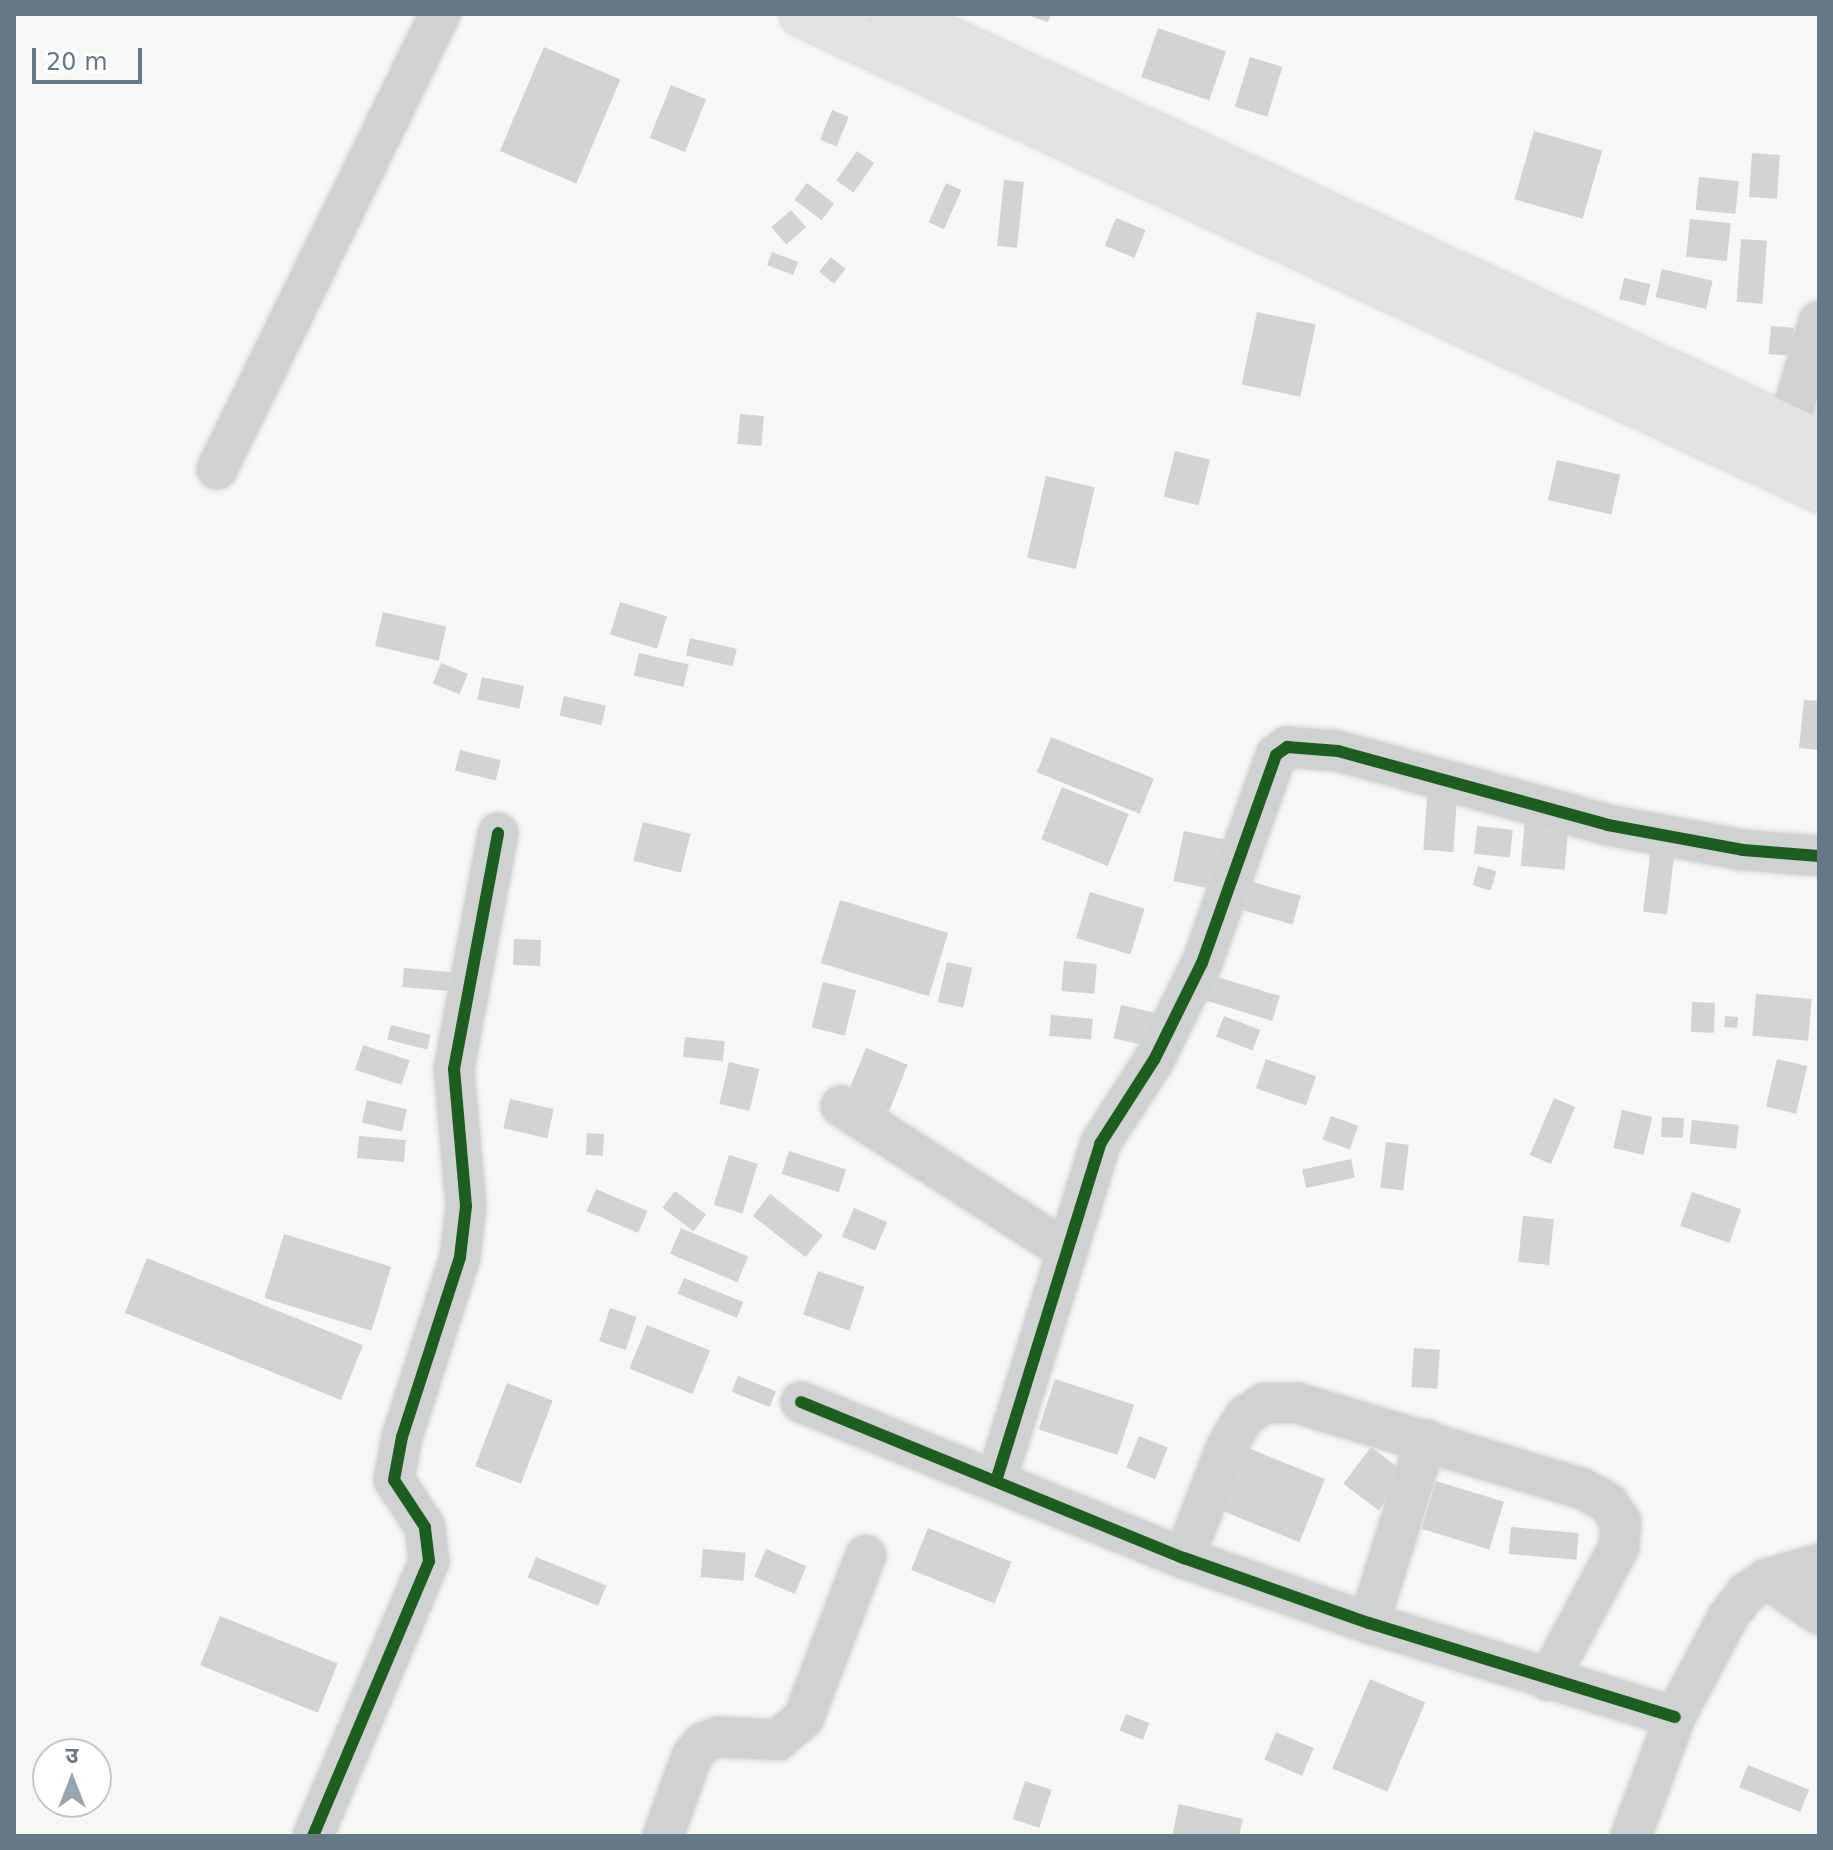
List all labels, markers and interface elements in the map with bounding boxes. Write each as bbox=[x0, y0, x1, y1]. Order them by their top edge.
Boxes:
scale bar bbox=[36, 32, 146, 82]
text: 20 m bbox=[46, 48, 108, 76]
north arrow bbox=[32, 1738, 112, 1818]
text: उ bbox=[66, 1743, 78, 1768]

